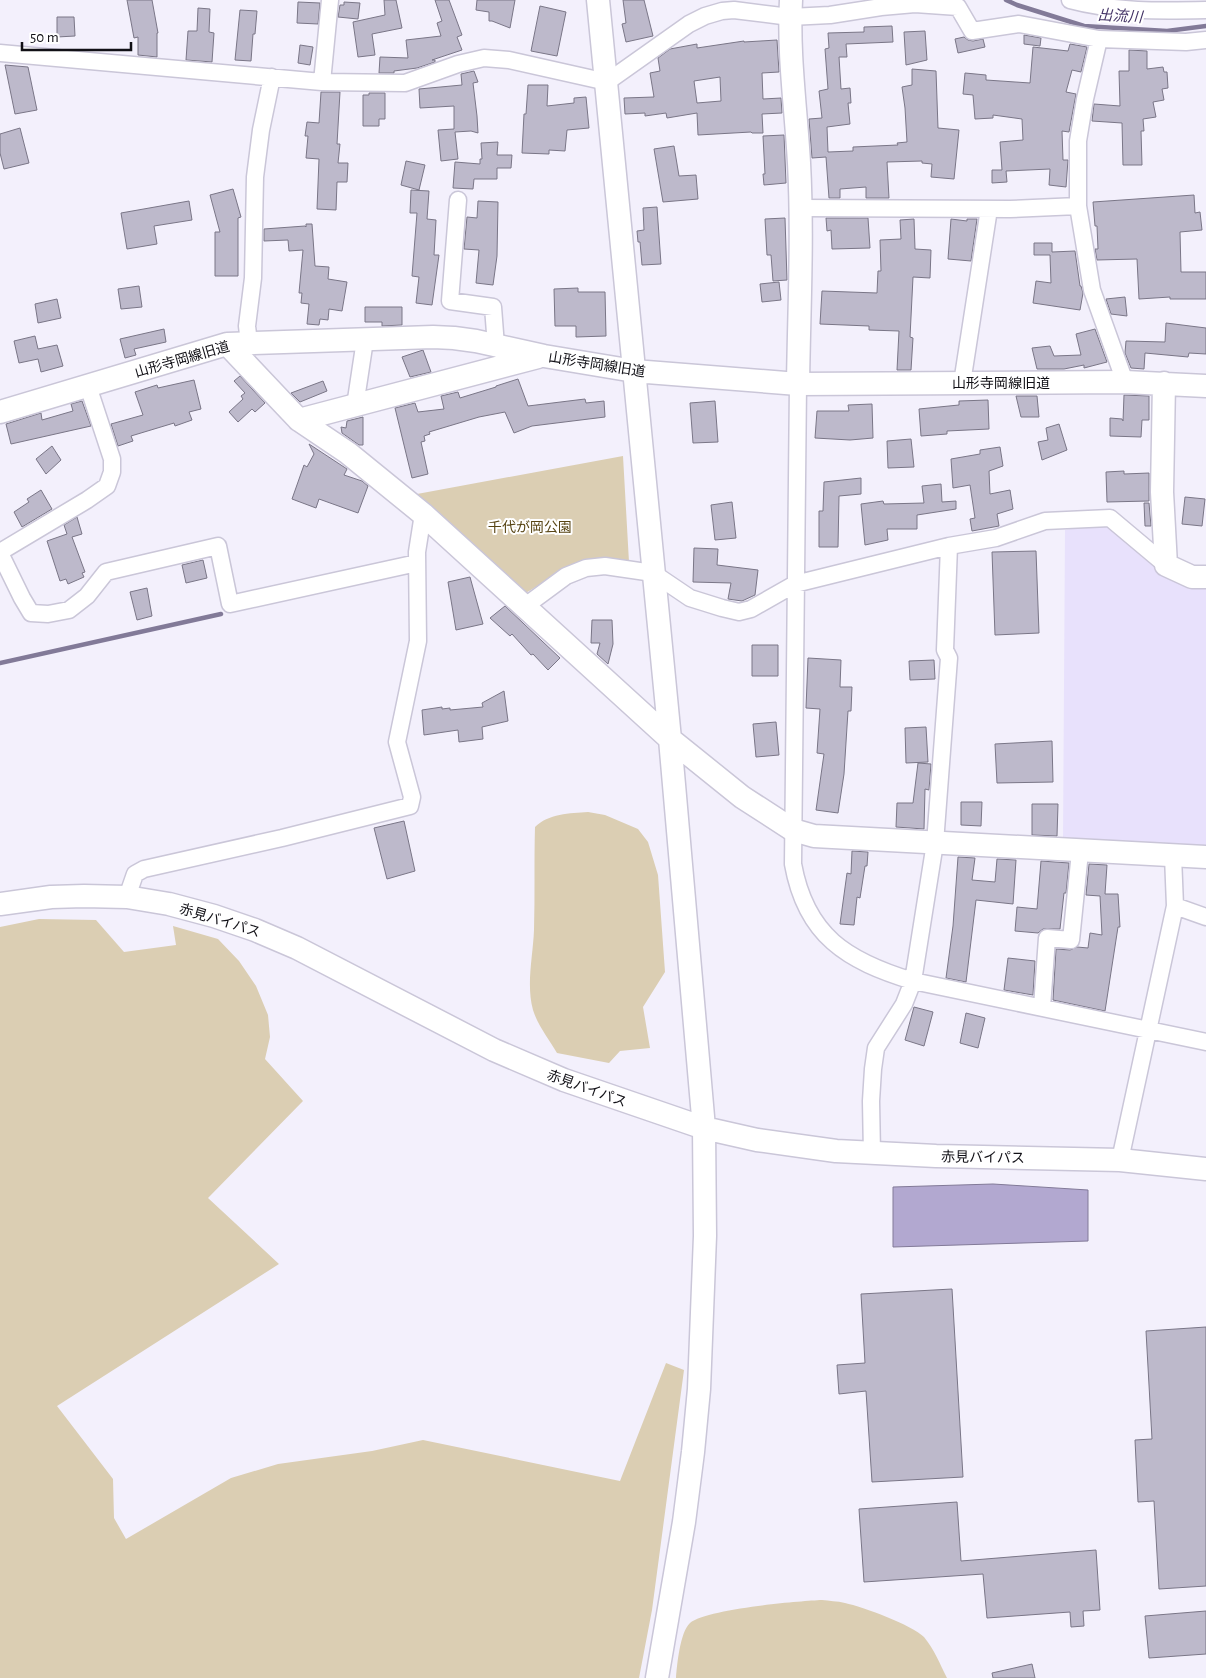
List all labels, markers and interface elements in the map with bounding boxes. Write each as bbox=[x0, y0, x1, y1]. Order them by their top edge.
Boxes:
water label: 出流川 bbox=[1097, 7, 1145, 25]
scale bar bbox=[22, 20, 131, 52]
text: 50 m bbox=[30, 30, 59, 45]
street label: 山形寺岡線旧道 bbox=[133, 339, 231, 380]
street label: 山形寺岡線旧道 bbox=[547, 349, 646, 380]
street label: 山形寺岡線旧道 bbox=[952, 376, 1050, 391]
park label: 千代が岡公園 bbox=[488, 519, 572, 535]
street label: 赤見バイパス bbox=[178, 901, 262, 940]
street label: 赤見バイパス bbox=[545, 1067, 629, 1110]
street label: 赤見バイパス bbox=[941, 1149, 1025, 1166]

